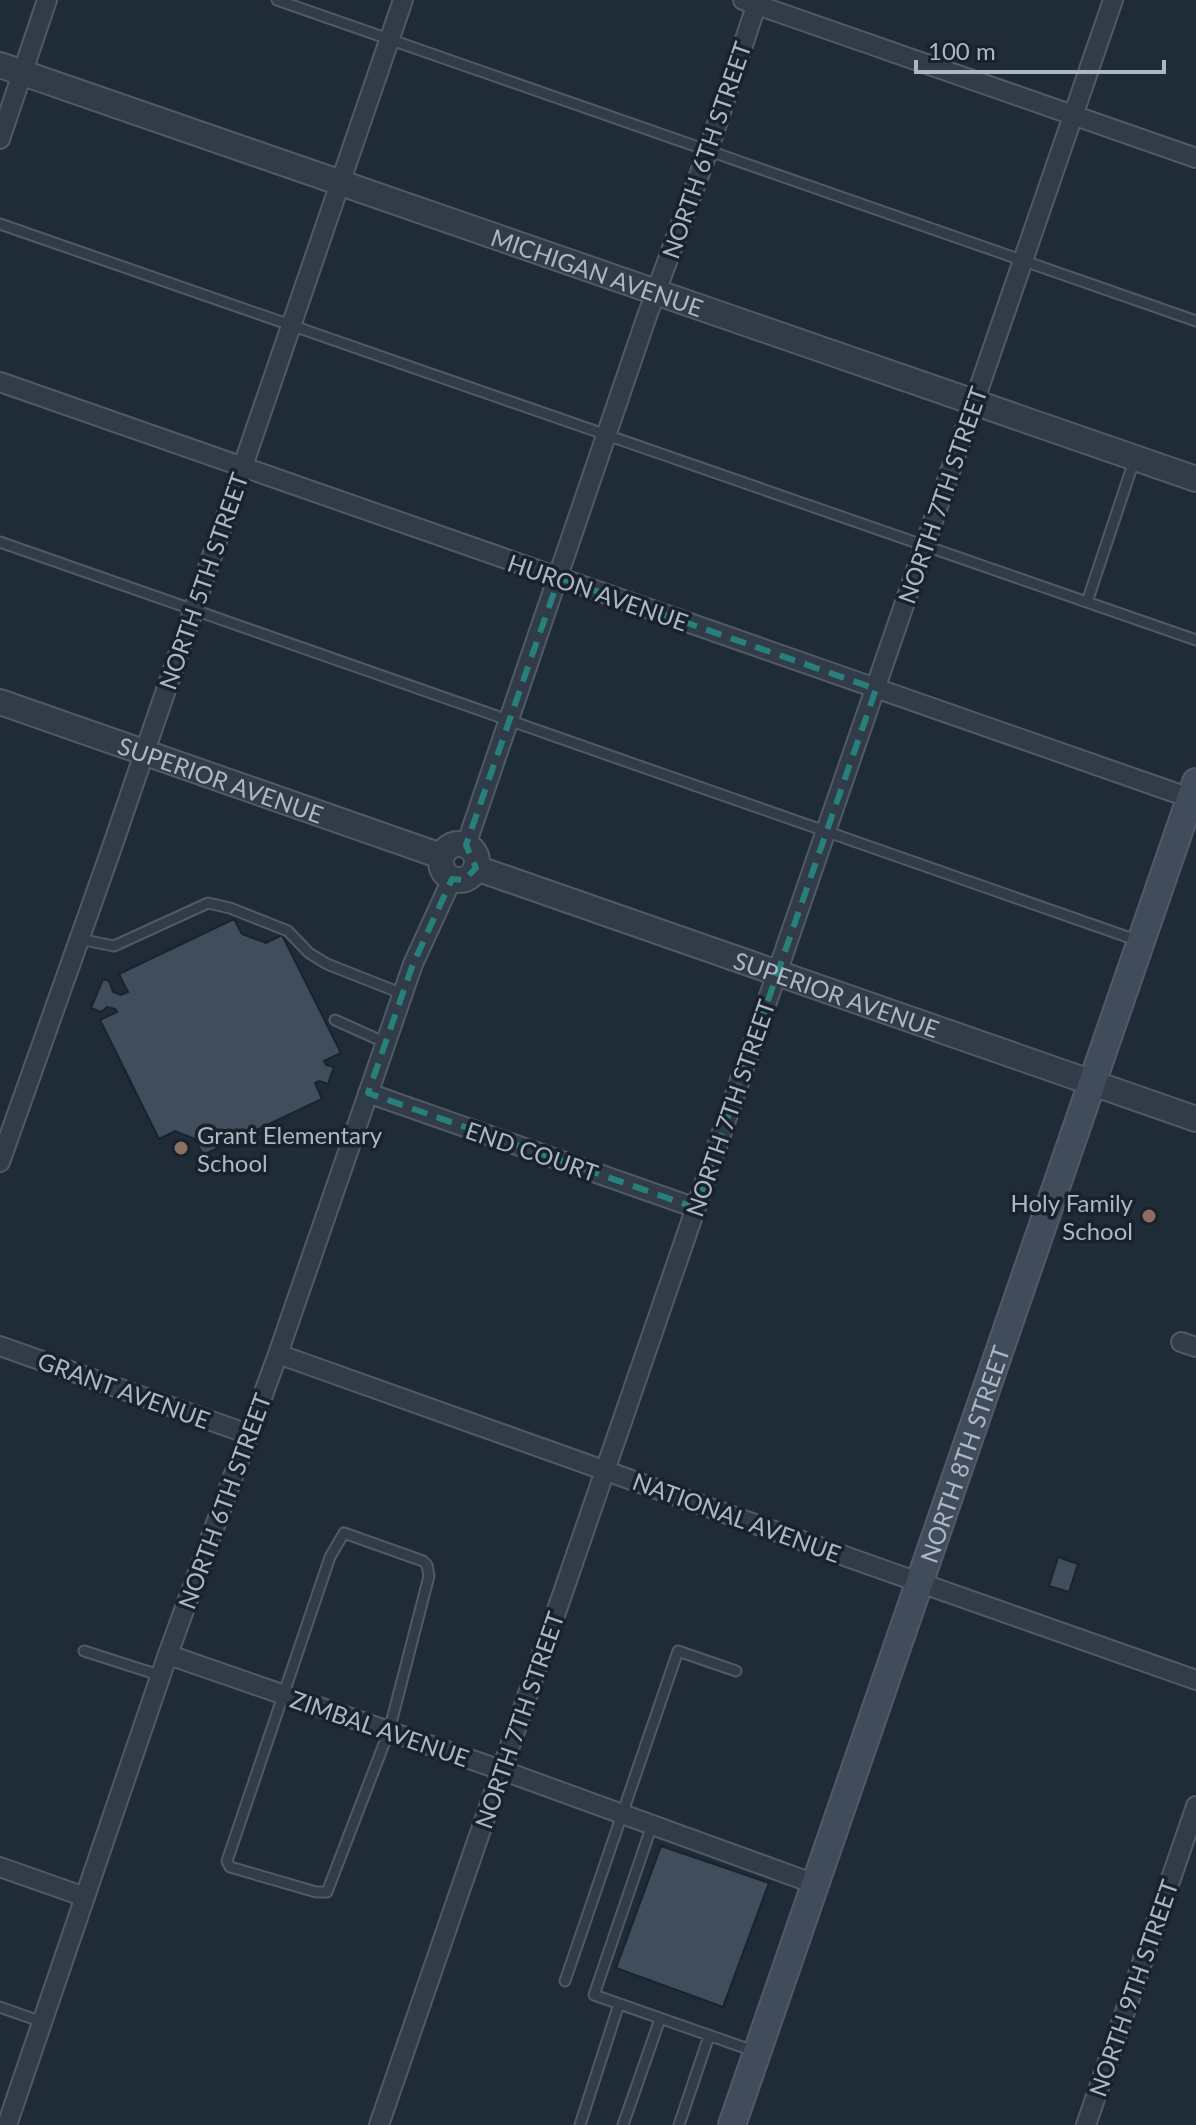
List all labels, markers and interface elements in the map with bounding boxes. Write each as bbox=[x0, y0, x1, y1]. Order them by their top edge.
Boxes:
scale bar bbox=[916, 24, 1164, 74]
text: 100 m bbox=[928, 36, 996, 65]
street label: NORTH 6TH STREET bbox=[655, 38, 757, 262]
street label: MICHIGAN AVENUE bbox=[487, 222, 707, 322]
street label: NORTH 7TH STREET bbox=[891, 383, 993, 607]
street label: NORTH 5TH STREET bbox=[152, 469, 254, 693]
street label: HURON AVENUE bbox=[504, 548, 692, 636]
street label: SUPERIOR AVENUE bbox=[114, 730, 327, 828]
street label: SUPERIOR AVENUE bbox=[730, 945, 943, 1043]
street label: NORTH 7TH STREET bbox=[679, 996, 781, 1220]
street label: END COURT bbox=[462, 1115, 602, 1187]
place label: Grant Elementary School bbox=[197, 1120, 383, 1177]
marker: Grant Elementary School bbox=[172, 1139, 190, 1157]
place label: Holy Family School bbox=[1011, 1188, 1134, 1245]
marker: Holy Family School bbox=[1140, 1207, 1158, 1225]
street label: NORTH 8TH STREET bbox=[913, 1342, 1015, 1566]
street label: GRANT AVENUE bbox=[34, 1345, 214, 1435]
street label: NORTH 6TH STREET bbox=[171, 1389, 277, 1613]
street label: NATIONAL AVENUE bbox=[629, 1466, 845, 1568]
street label: NORTH 7TH STREET bbox=[468, 1608, 570, 1832]
street label: ZIMBAL AVENUE bbox=[287, 1684, 473, 1772]
street label: NORTH 9TH STREET bbox=[1082, 1876, 1184, 2100]

